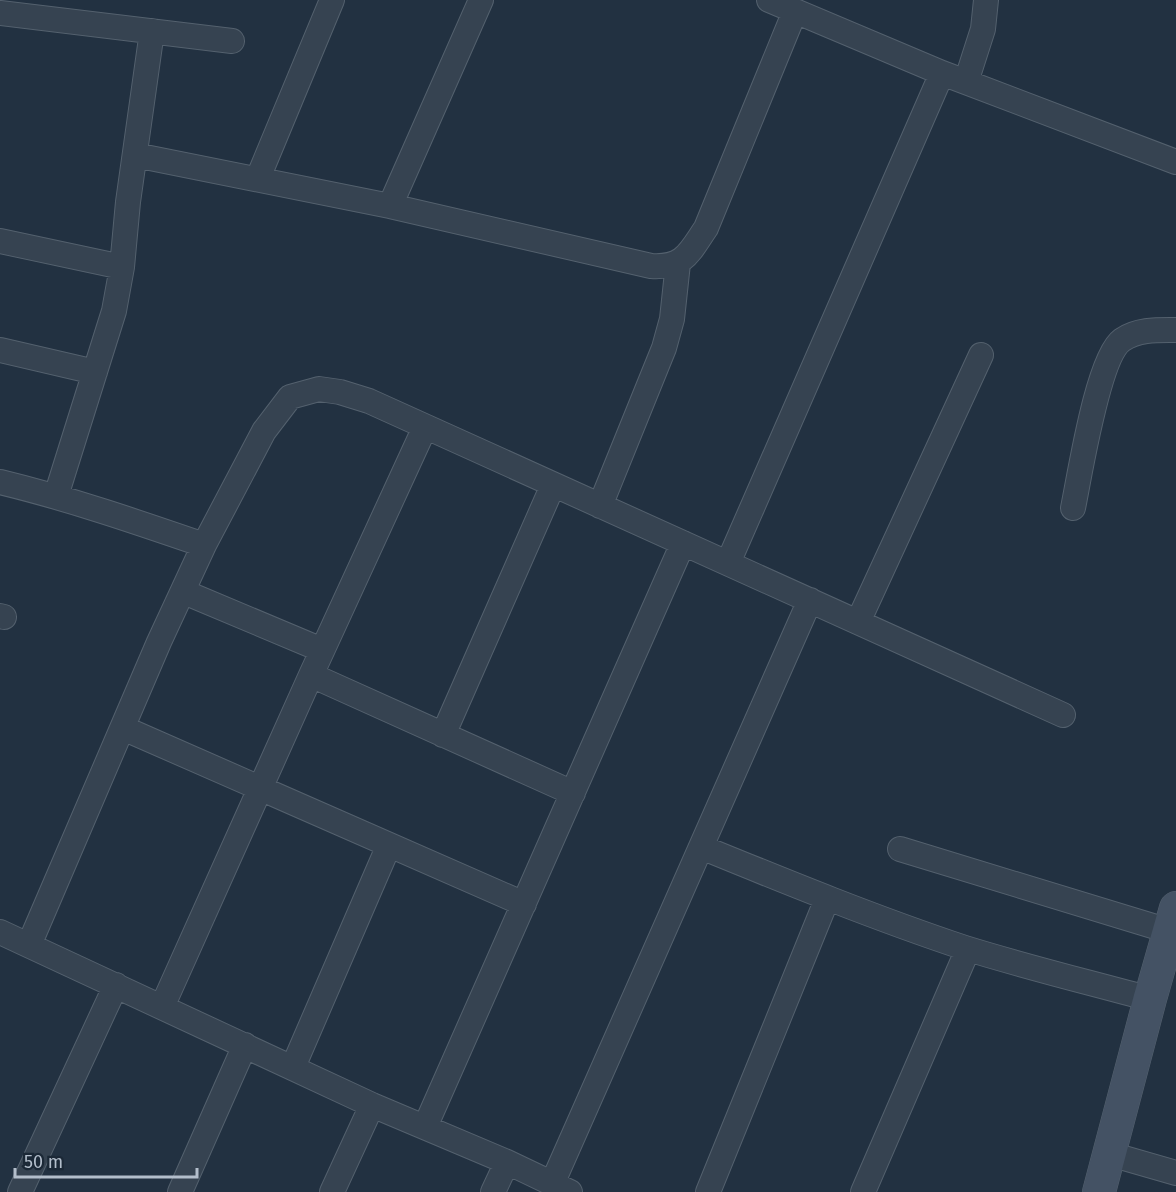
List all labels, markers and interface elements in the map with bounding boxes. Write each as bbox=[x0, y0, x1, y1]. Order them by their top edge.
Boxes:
scale bar bbox=[15, 1141, 196, 1179]
text: 50 m bbox=[24, 1151, 63, 1173]

